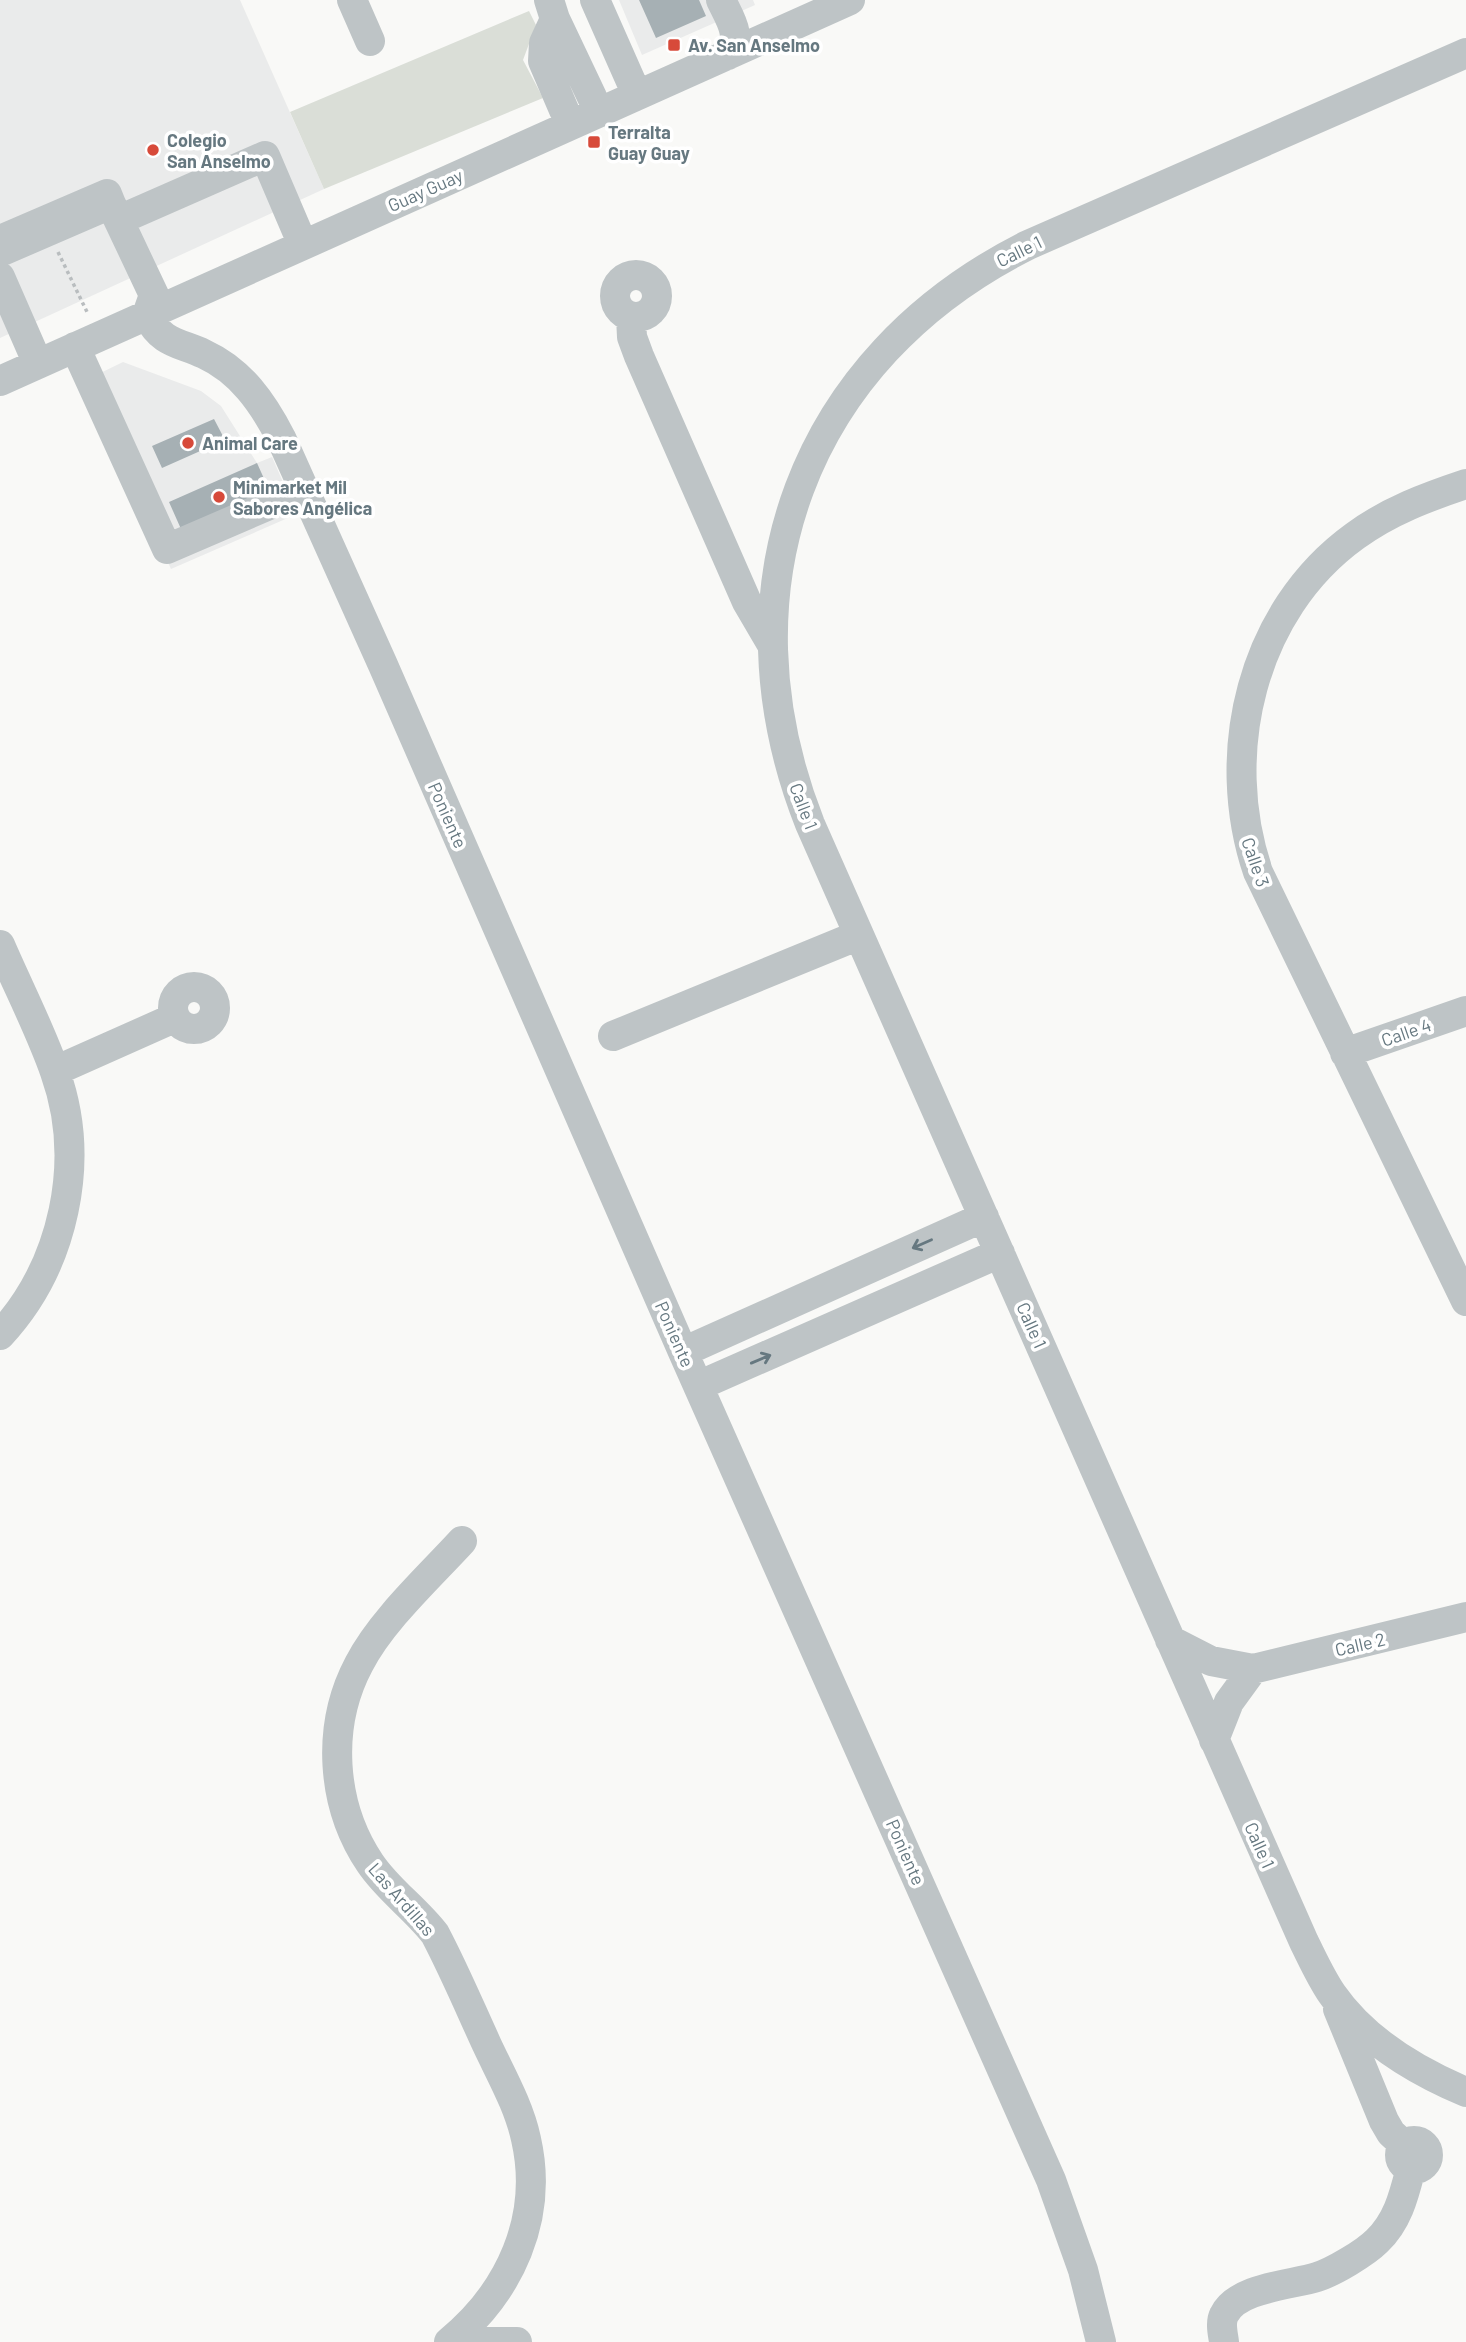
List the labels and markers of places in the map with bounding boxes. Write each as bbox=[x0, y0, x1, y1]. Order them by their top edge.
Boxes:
place label: Av. San Anselmo bbox=[688, 34, 820, 56]
marker: Av. San Anselmo bbox=[666, 37, 682, 53]
place label: Terralta Guay Guay bbox=[608, 121, 690, 164]
place label: Colegio San Anselmo bbox=[167, 129, 271, 172]
marker: Terralta Guay Guay bbox=[586, 134, 602, 150]
marker: Colegio San Anselmo bbox=[145, 142, 161, 158]
place label: Animal Care bbox=[202, 432, 298, 454]
marker: Animal Care bbox=[180, 435, 196, 451]
place label: Minimarket Mil Sabores Angélica bbox=[233, 476, 372, 519]
marker: Minimarket Mil Sabores Angélica bbox=[211, 489, 227, 505]

